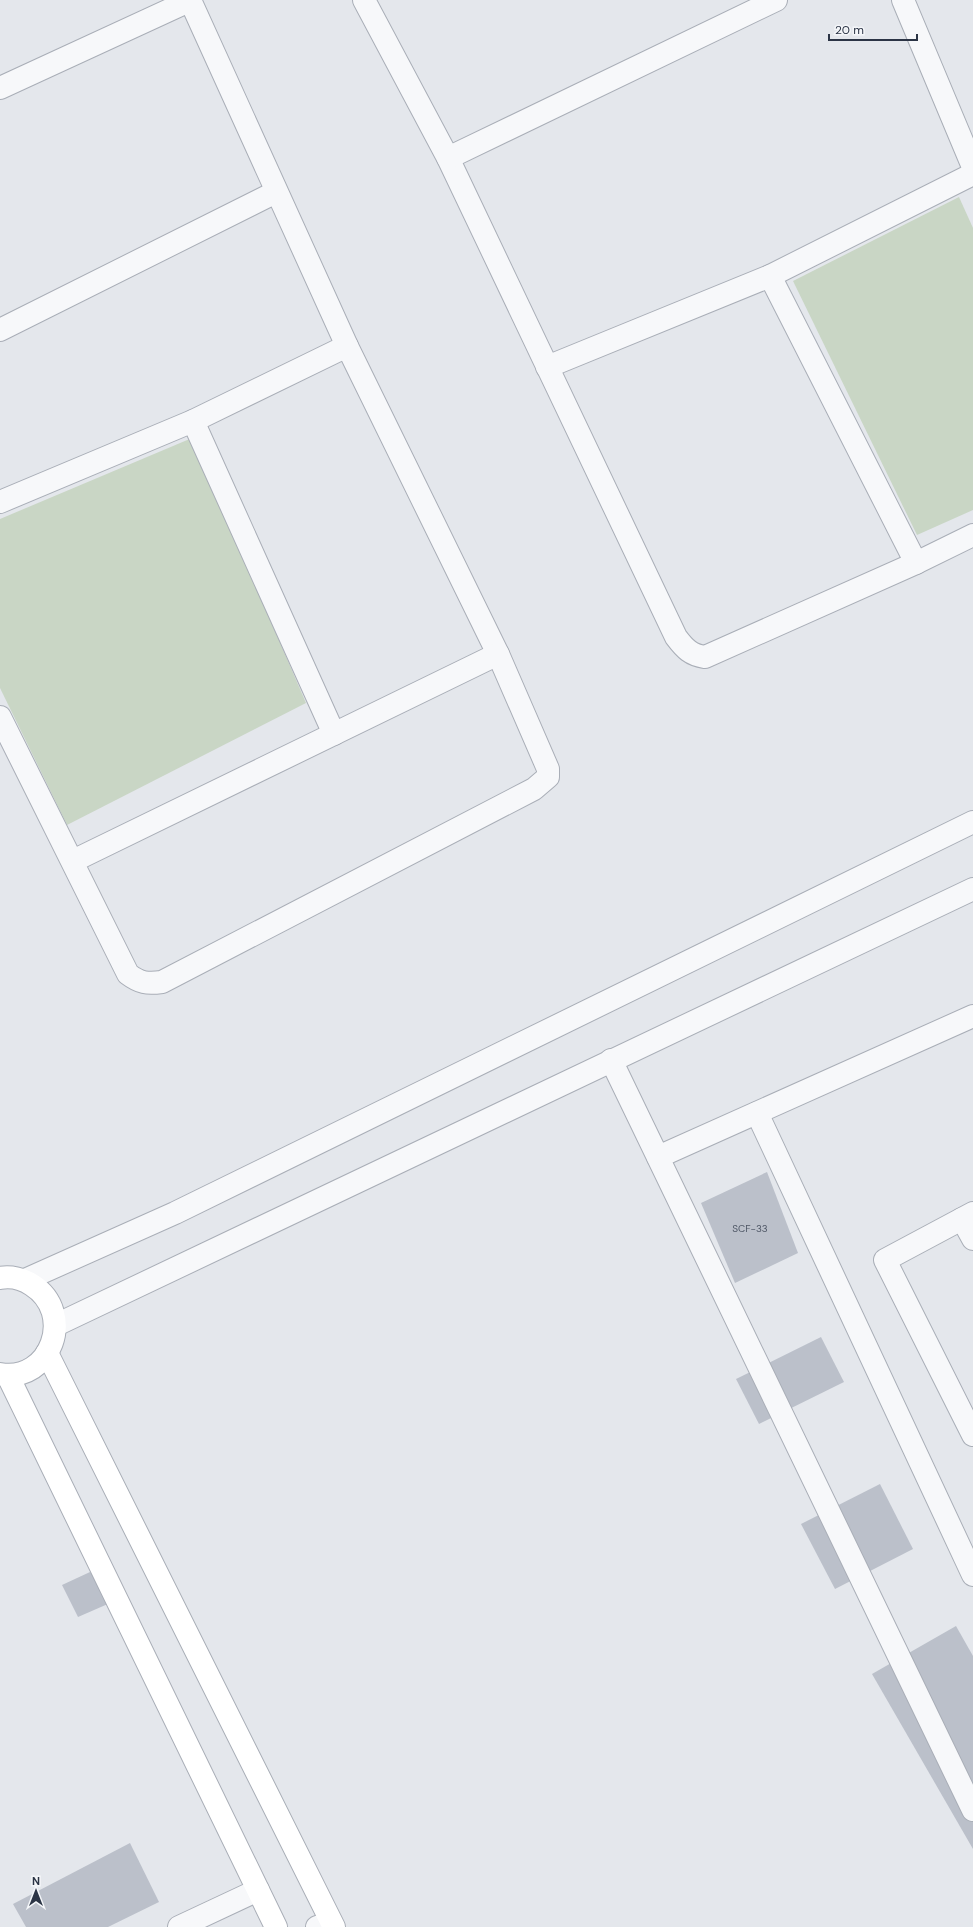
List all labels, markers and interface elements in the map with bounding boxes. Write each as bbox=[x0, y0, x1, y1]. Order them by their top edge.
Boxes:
scale bar bbox=[829, 16, 917, 42]
text: 20 m bbox=[835, 22, 864, 38]
house number: SCF-33 bbox=[732, 1222, 768, 1235]
north arrow bbox=[16, 1871, 56, 1911]
text: N bbox=[32, 1874, 40, 1888]

